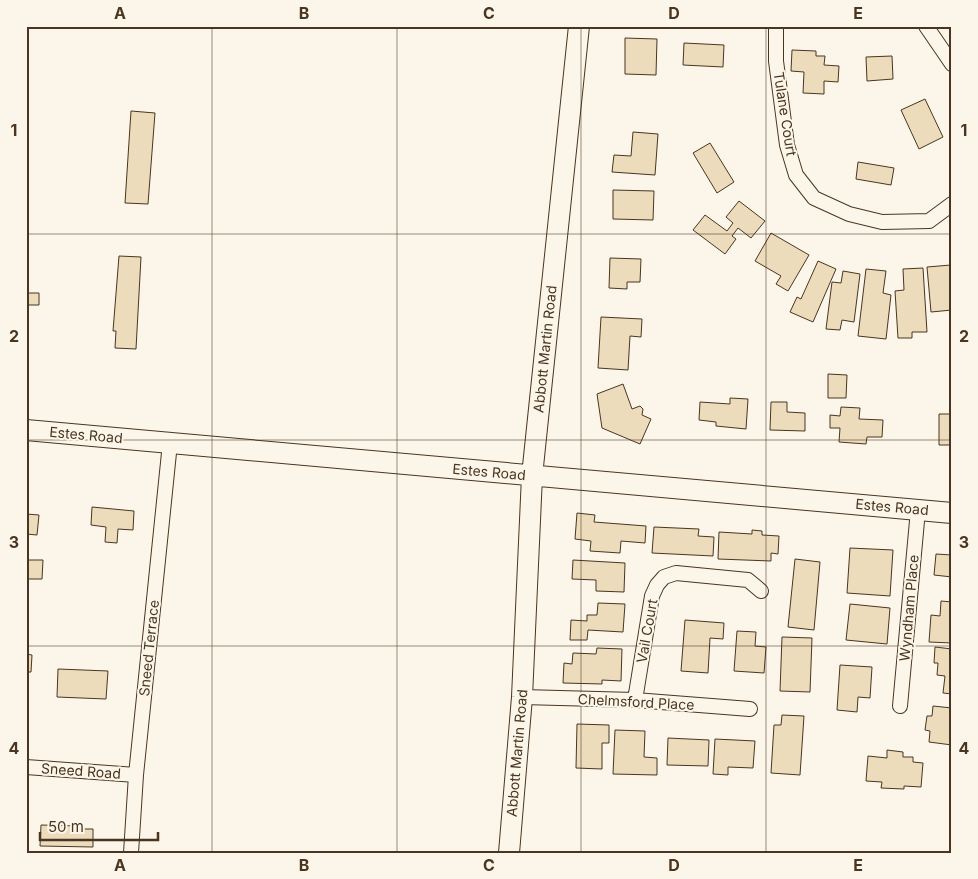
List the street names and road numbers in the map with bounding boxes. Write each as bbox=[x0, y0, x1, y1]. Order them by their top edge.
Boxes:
street label: Tulane Court bbox=[770, 71, 801, 158]
street label: Abbott Martin Road bbox=[529, 284, 560, 413]
street label: Estes Road bbox=[49, 423, 123, 446]
street label: Estes Road bbox=[452, 460, 526, 483]
street label: Estes Road bbox=[855, 495, 929, 518]
street label: Wyndham Place bbox=[895, 554, 922, 662]
street label: Vail Court bbox=[633, 597, 661, 664]
street label: Sneed Terrace bbox=[135, 599, 162, 697]
street label: Abbott Martin Road bbox=[502, 689, 531, 817]
street label: Chelmsford Place bbox=[577, 690, 695, 713]
street label: Sneed Road bbox=[41, 759, 121, 782]

